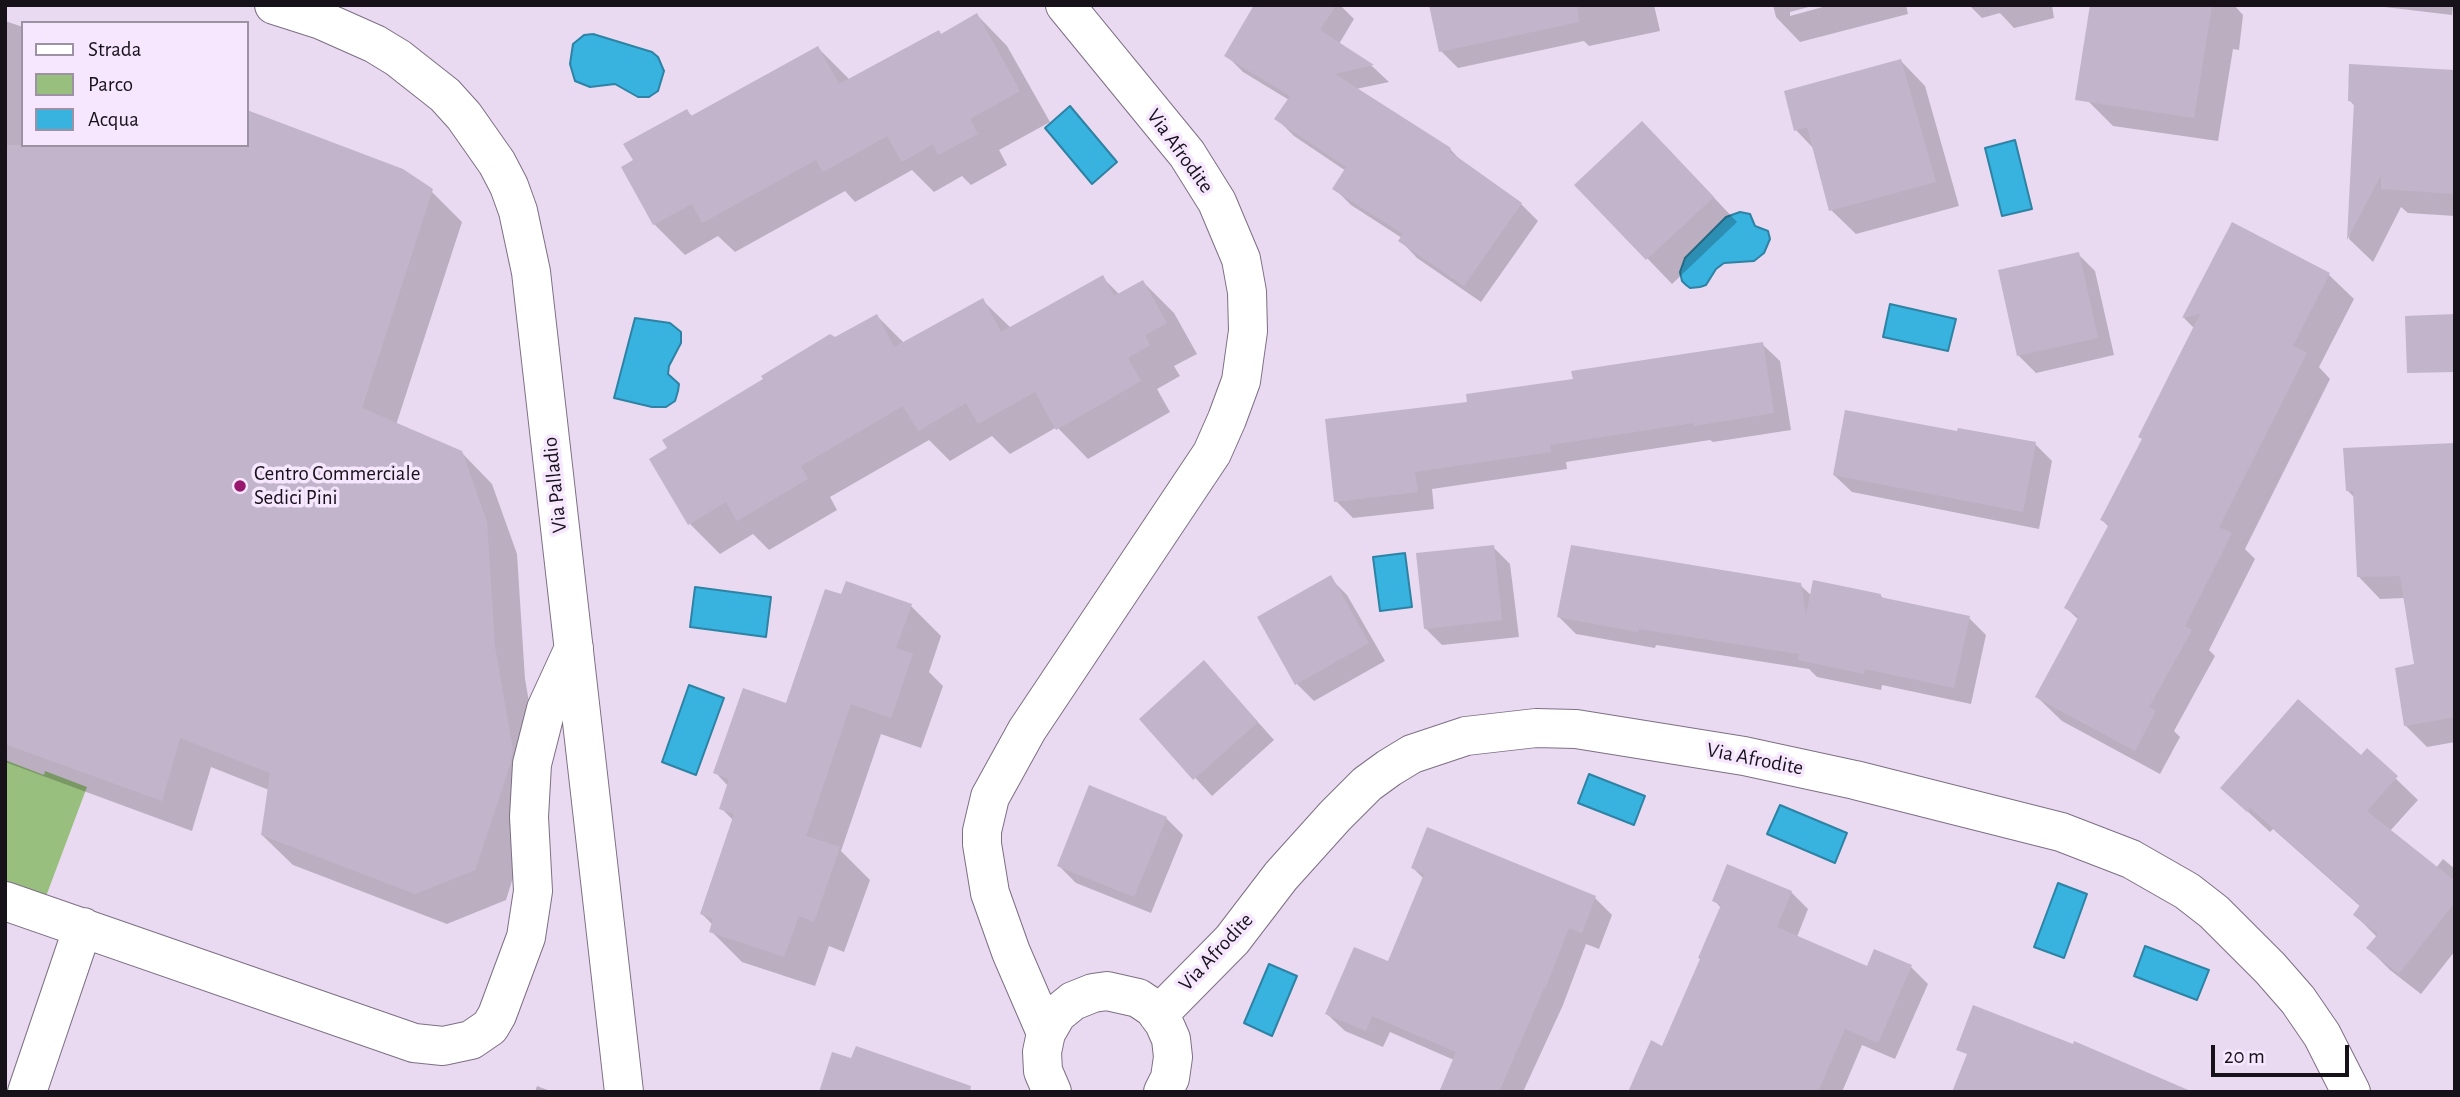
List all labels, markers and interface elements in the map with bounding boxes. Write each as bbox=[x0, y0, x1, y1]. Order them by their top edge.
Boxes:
legend bbox=[21, 21, 248, 147]
text: Strada bbox=[88, 39, 141, 60]
text: Parco bbox=[88, 74, 133, 95]
street label: Via Afrodite bbox=[1141, 104, 1219, 198]
text: Acqua bbox=[88, 109, 139, 130]
street label: Via Palladio bbox=[537, 436, 573, 534]
place label: Centro Commerciale Sedici Pini bbox=[254, 461, 420, 511]
marker: Centro Commerciale Sedici Pini bbox=[232, 478, 248, 494]
street label: Via Afrodite bbox=[1705, 737, 1805, 781]
street label: Via Afrodite bbox=[1173, 908, 1259, 996]
scale bar bbox=[2215, 1030, 2353, 1074]
text: 20 m bbox=[2224, 1046, 2265, 1067]

